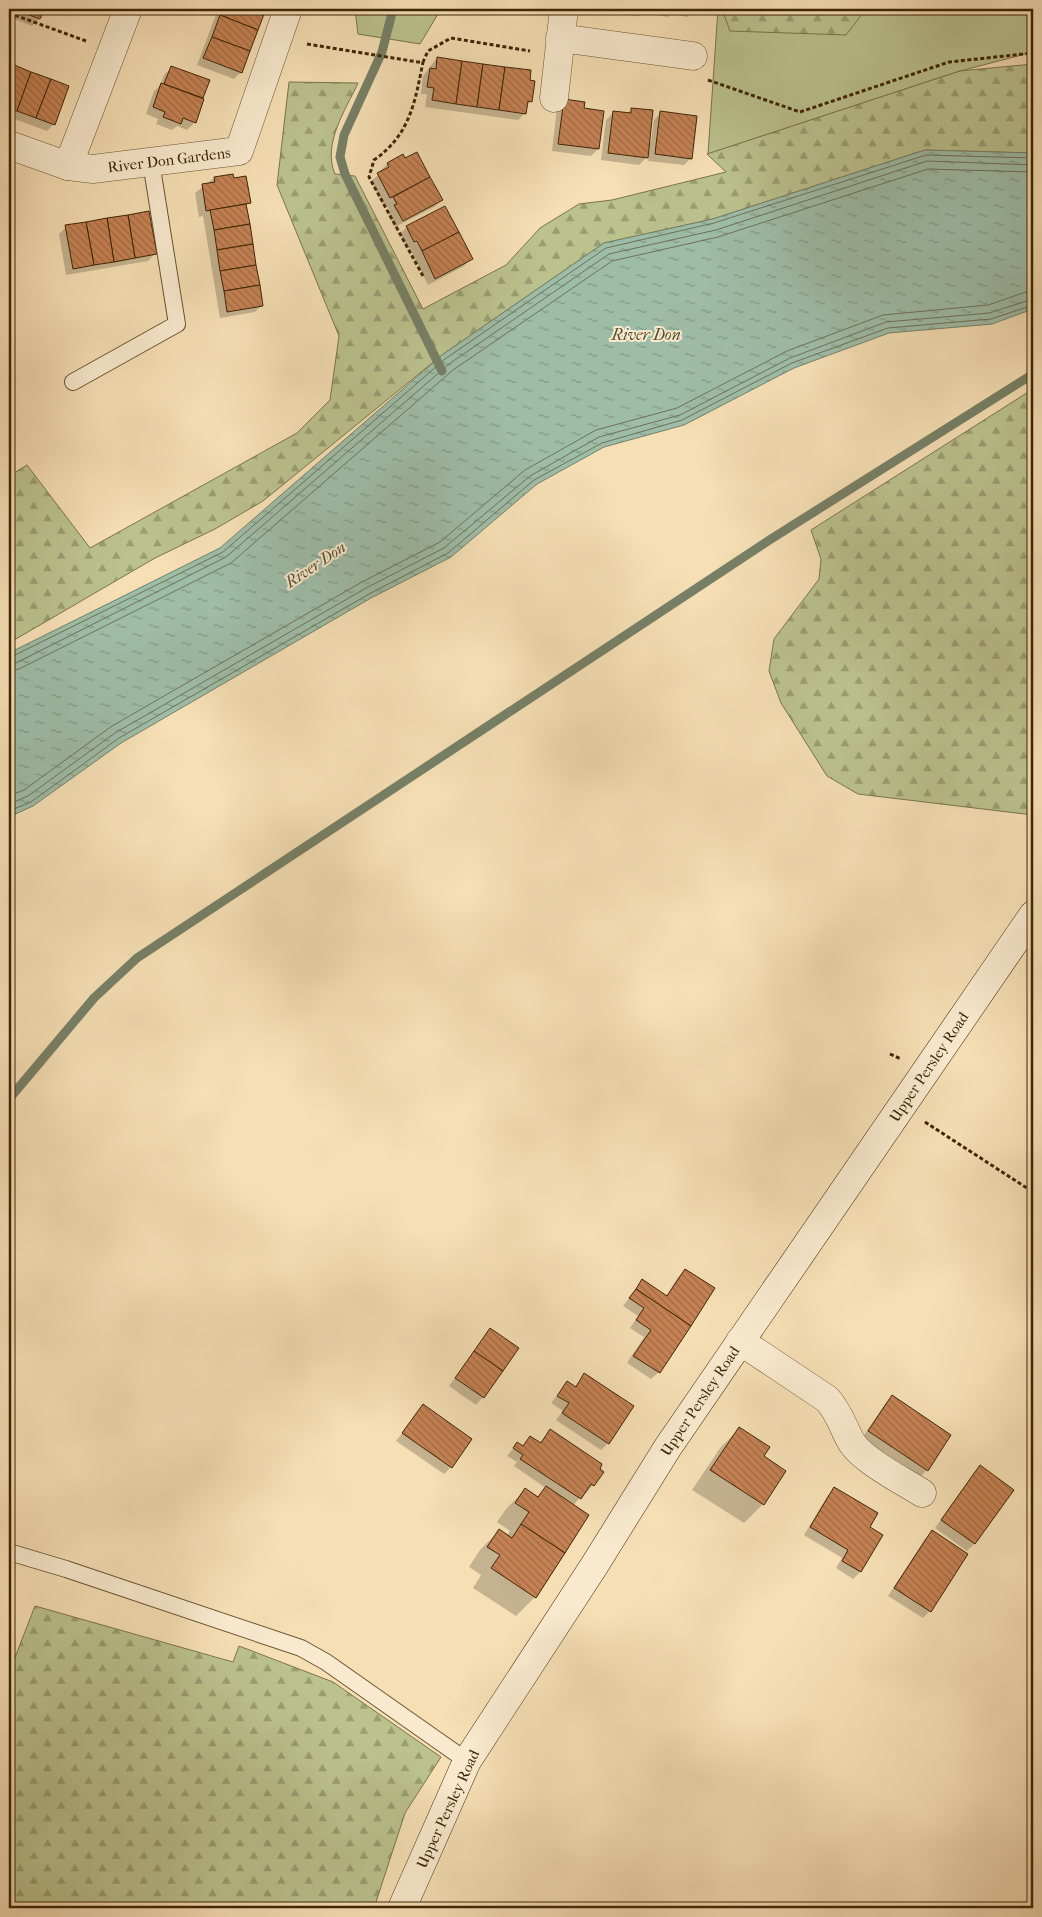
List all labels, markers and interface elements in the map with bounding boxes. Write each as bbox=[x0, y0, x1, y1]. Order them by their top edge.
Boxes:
street label: River Don Gardens bbox=[106, 143, 232, 176]
water label: River Don bbox=[610, 325, 681, 344]
water label: River Don bbox=[280, 537, 349, 592]
street label: Upper Persley Road bbox=[886, 1008, 973, 1125]
street label: Upper Persley Road bbox=[657, 1342, 744, 1459]
street label: Upper Persley Road bbox=[413, 1746, 484, 1871]

